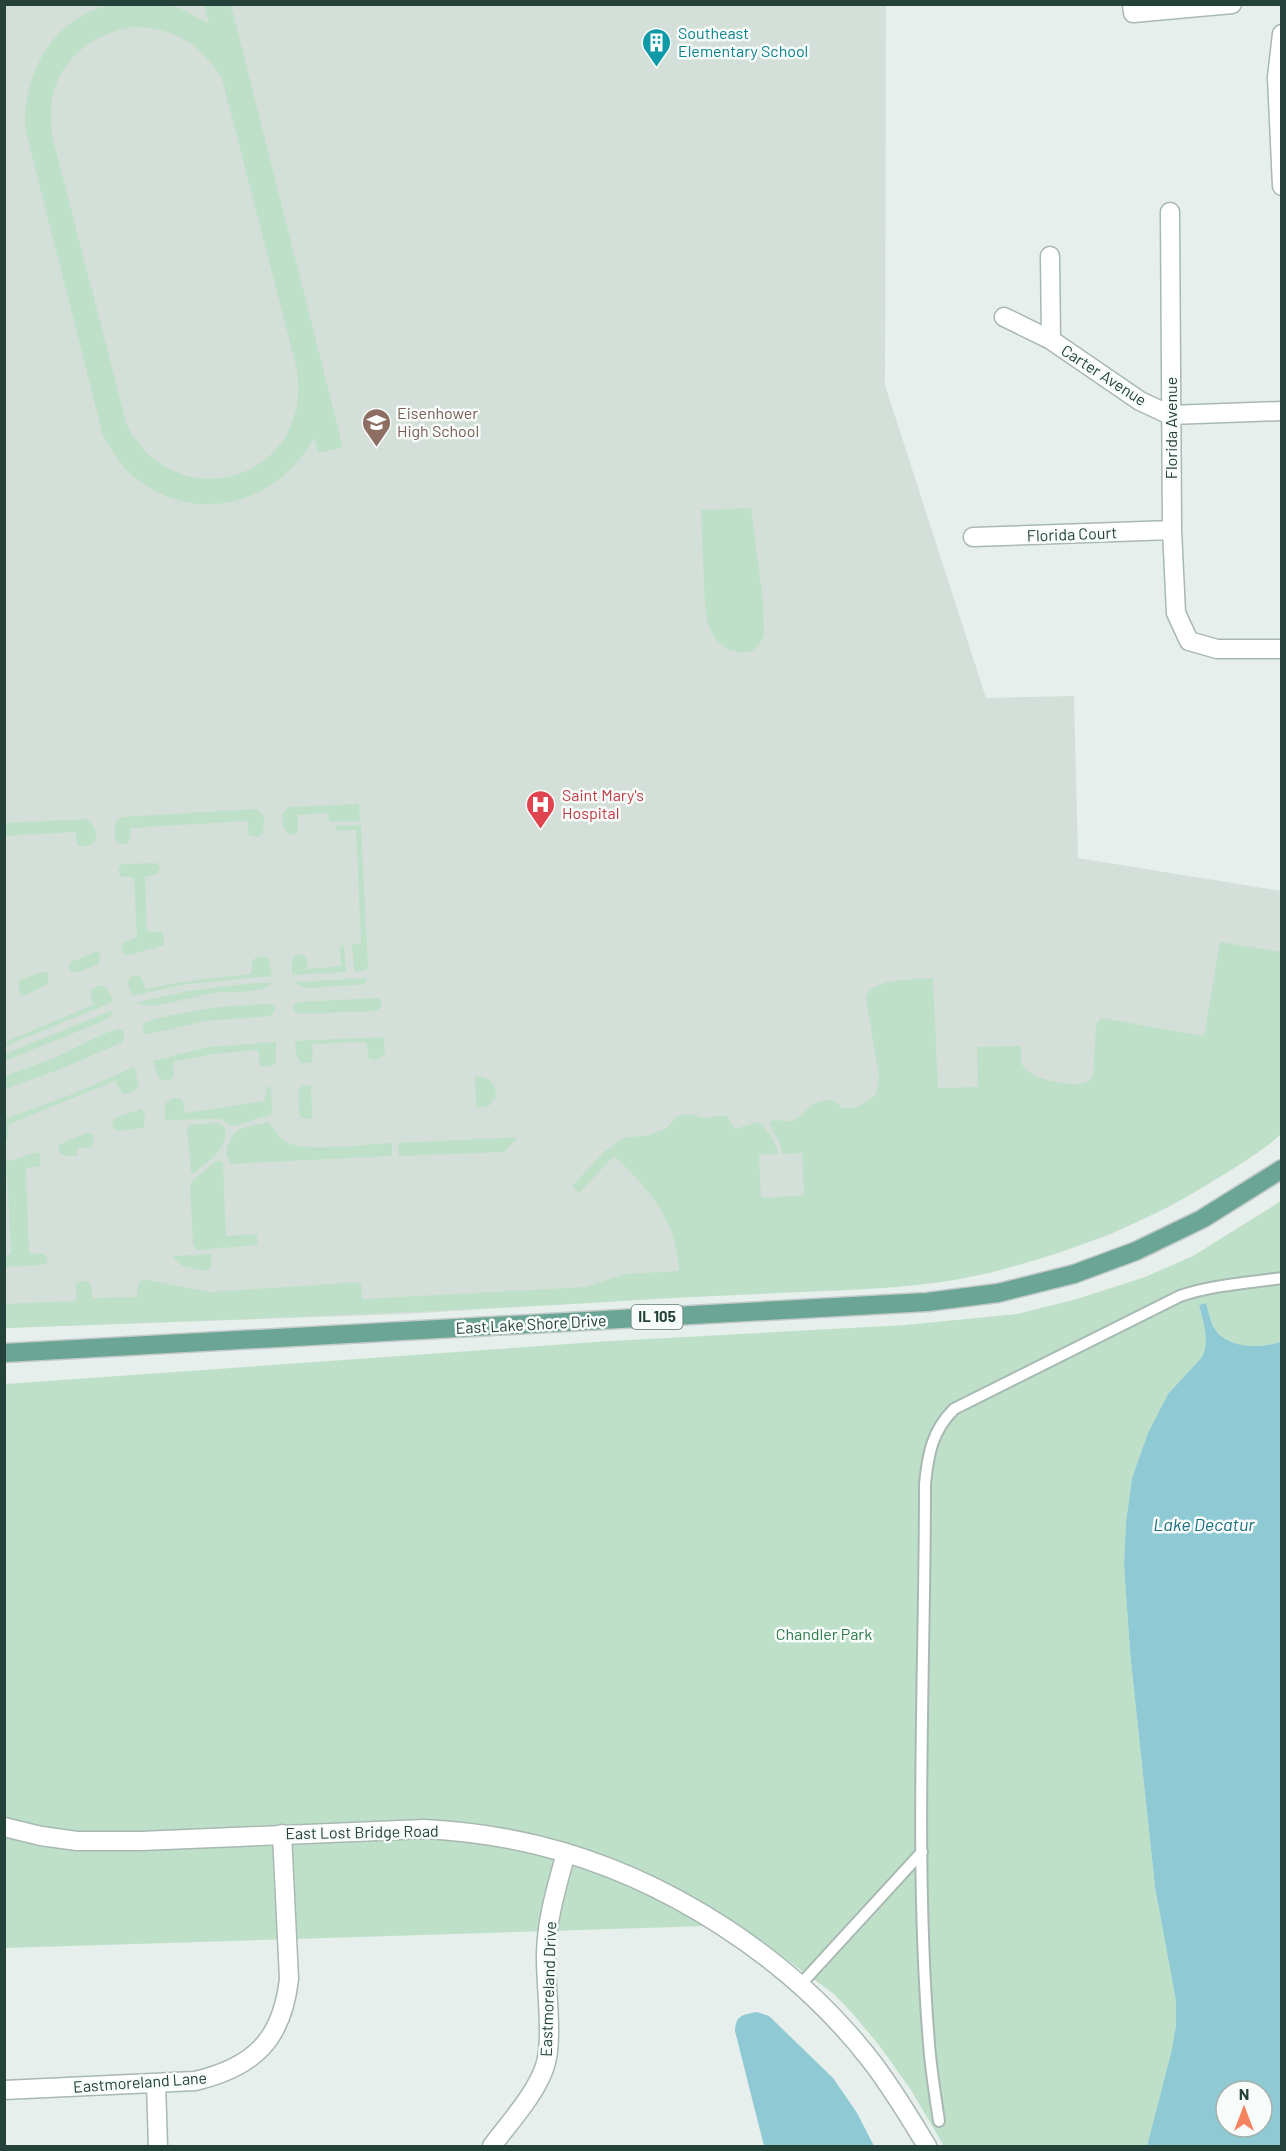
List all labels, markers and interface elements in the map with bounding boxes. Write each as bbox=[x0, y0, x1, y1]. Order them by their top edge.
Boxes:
place label: Southeast Elementary School bbox=[678, 23, 808, 60]
building icon: Southeast Elementary School bbox=[641, 26, 673, 68]
street label: Carter Avenue bbox=[1058, 340, 1150, 409]
street label: Florida Avenue bbox=[1161, 377, 1180, 479]
place label: Eisenhower High School bbox=[397, 403, 479, 440]
school or university icon: Eisenhower High School bbox=[360, 406, 392, 448]
street label: Florida Court bbox=[1026, 522, 1117, 545]
place label: Saint Mary's Hospital bbox=[562, 785, 644, 822]
hospital icon: Saint Mary's Hospital bbox=[525, 788, 557, 830]
road number: IL 105 bbox=[632, 1305, 682, 1329]
street label: East Lake Shore Drive bbox=[455, 1310, 607, 1337]
water label: Lake Decatur bbox=[1153, 1513, 1255, 1535]
park label: Chandler Park bbox=[776, 1624, 872, 1643]
street label: East Lost Bridge Road bbox=[285, 1821, 439, 1842]
street label: Eastmoreland Drive bbox=[536, 1921, 559, 2057]
street label: Eastmoreland Lane bbox=[72, 2067, 208, 2096]
north arrow bbox=[1214, 2079, 1274, 2139]
text: N bbox=[1239, 2084, 1249, 2103]

